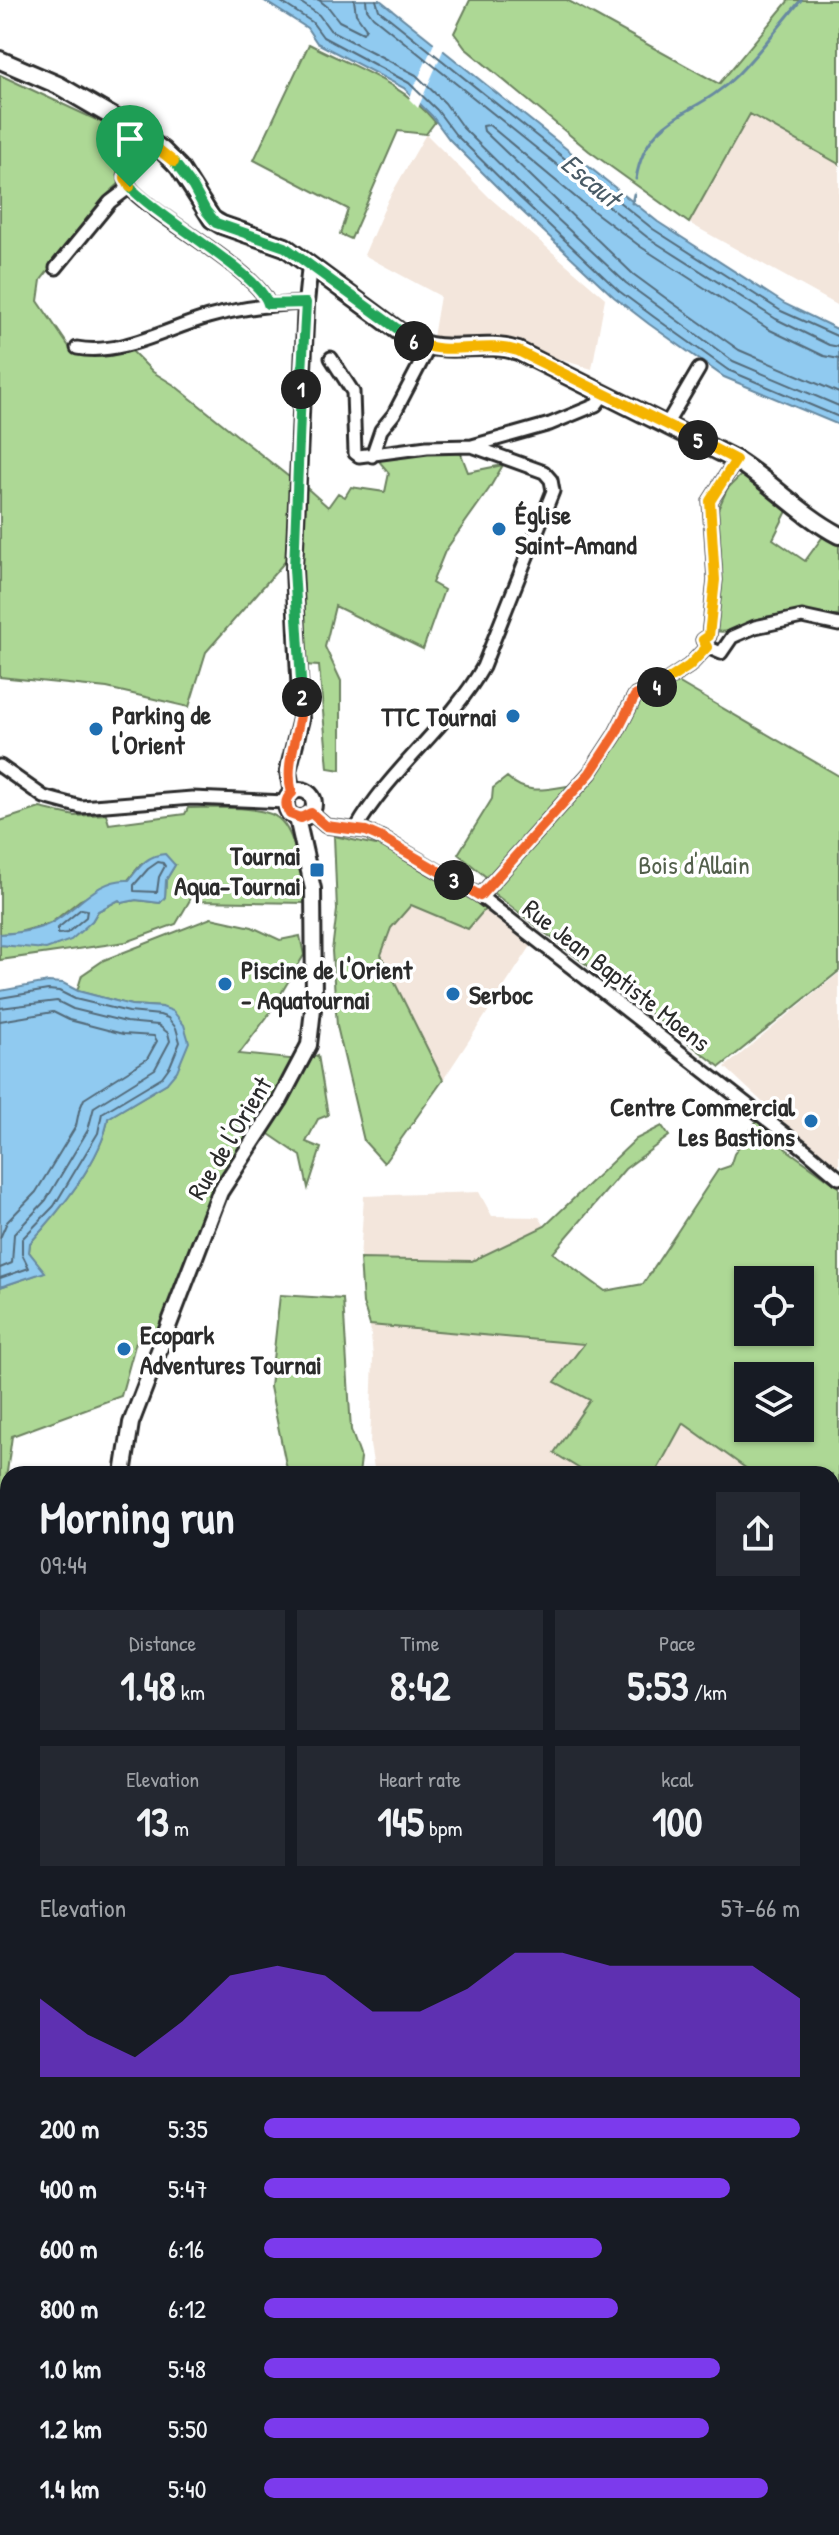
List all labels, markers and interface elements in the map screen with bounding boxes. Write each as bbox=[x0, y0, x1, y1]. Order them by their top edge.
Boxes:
pin bbox=[96, 105, 164, 187]
icon: arrive bbox=[108, 117, 152, 161]
water label: Escaut bbox=[554, 144, 632, 219]
pin: 6 bbox=[394, 321, 434, 361]
text: 6 bbox=[410, 326, 418, 356]
pin: 1 bbox=[281, 369, 321, 409]
text: 1 bbox=[297, 374, 305, 404]
pin: 5 bbox=[678, 420, 718, 460]
text: 5 bbox=[693, 425, 703, 455]
place label: Église Saint-Amand bbox=[515, 497, 637, 562]
marker: Église Saint-Amand bbox=[490, 520, 508, 538]
pin: 4 bbox=[637, 667, 677, 707]
text: 4 bbox=[653, 672, 661, 702]
pin: 2 bbox=[282, 677, 322, 717]
text: 2 bbox=[297, 682, 307, 712]
place label: Parking de l'Orient bbox=[112, 697, 212, 762]
place label: TTC Tournai bbox=[381, 699, 497, 734]
marker: TTC Tournai bbox=[504, 707, 522, 725]
marker: Parking de l'Orient bbox=[87, 720, 105, 738]
place label: Tournai Aqua-Tournai bbox=[174, 838, 301, 904]
park label: Bois d'Allain bbox=[638, 847, 750, 882]
pin: 3 bbox=[434, 860, 474, 900]
marker: Tournai Aqua-Tournai bbox=[308, 861, 326, 879]
text: 3 bbox=[449, 865, 459, 895]
street label: Rue Jean Baptiste Moens bbox=[516, 891, 718, 1059]
place label: Piscine de l'Orient - Aquatournai bbox=[241, 952, 413, 1018]
marker: Piscine de l'Orient - Aquatournai bbox=[216, 975, 234, 993]
place label: Serboc bbox=[469, 977, 533, 1012]
marker: Serboc bbox=[444, 985, 462, 1003]
street label: Rue de l'Orient bbox=[179, 1069, 280, 1206]
place label: Centre Commercial Les Bastions bbox=[610, 1089, 796, 1154]
marker: Centre Commercial Les Bastions bbox=[802, 1112, 820, 1130]
map controls bbox=[734, 1266, 814, 1442]
button: locate bbox=[734, 1266, 814, 1346]
place label: Ecopark Adventures Tournai bbox=[140, 1317, 322, 1382]
marker: Ecopark Adventures Tournai bbox=[115, 1340, 133, 1358]
button: layers bbox=[734, 1362, 814, 1442]
text: Morning run bbox=[40, 1487, 235, 1547]
button: share bbox=[716, 1492, 800, 1576]
text: 09:44 bbox=[40, 1547, 87, 1582]
text: Distance bbox=[129, 1628, 196, 1658]
text: Time bbox=[401, 1628, 439, 1658]
text: Pace bbox=[659, 1628, 696, 1658]
text: 1.48 bbox=[120, 1658, 176, 1712]
text: 8:42 bbox=[390, 1658, 450, 1712]
text: 5:53 bbox=[628, 1658, 689, 1712]
text: km bbox=[176, 1677, 205, 1707]
text: /km bbox=[689, 1677, 727, 1707]
text: Elevation bbox=[126, 1764, 199, 1794]
text: Heart rate bbox=[379, 1764, 461, 1794]
text: kcal bbox=[661, 1764, 693, 1794]
text: 13 bbox=[136, 1794, 169, 1848]
text: 145 bbox=[378, 1794, 424, 1848]
text: 100 bbox=[652, 1794, 703, 1848]
text: m bbox=[169, 1813, 189, 1843]
text: bpm bbox=[424, 1813, 462, 1843]
text: Elevation bbox=[40, 1890, 126, 1925]
text: 57–66 m bbox=[721, 1890, 800, 1925]
text: 200 m bbox=[40, 2111, 99, 2146]
text: 5:35 bbox=[168, 2111, 208, 2146]
text: 400 m bbox=[40, 2171, 97, 2206]
text: 5:47 bbox=[168, 2171, 208, 2206]
text: 600 m bbox=[40, 2231, 97, 2266]
text: 6:16 bbox=[168, 2231, 204, 2266]
text: 800 m bbox=[40, 2291, 98, 2326]
text: 6:12 bbox=[168, 2291, 206, 2326]
text: 1.0 km bbox=[40, 2351, 101, 2386]
text: 5:48 bbox=[168, 2351, 206, 2386]
text: 1.2 km bbox=[40, 2411, 102, 2446]
text: 5:50 bbox=[168, 2411, 208, 2446]
text: 1.4 km bbox=[40, 2471, 99, 2506]
text: 5:40 bbox=[168, 2471, 206, 2506]

